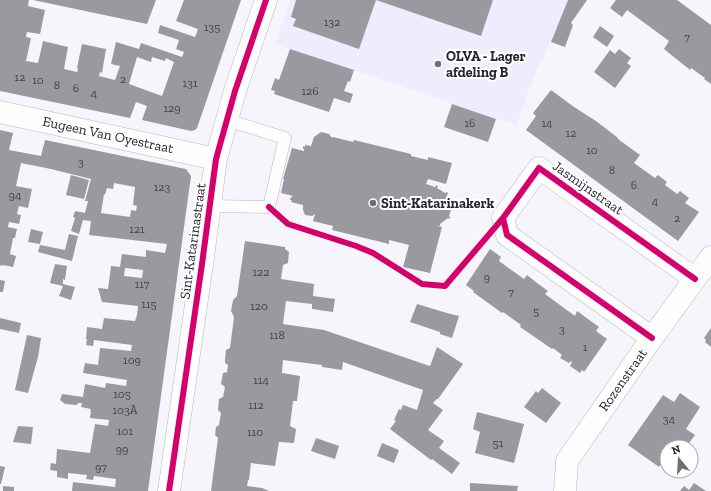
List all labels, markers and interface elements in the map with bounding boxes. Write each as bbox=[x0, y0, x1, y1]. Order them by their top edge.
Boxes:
house number: 132 bbox=[324, 15, 340, 29]
house number: 135 bbox=[204, 20, 220, 34]
house number: 7 bbox=[684, 30, 690, 44]
place label: OLVA - Lager afdeling B bbox=[446, 48, 526, 81]
marker: OLVA - Lager afdeling B bbox=[433, 59, 443, 69]
house number: 12 bbox=[15, 70, 25, 84]
house number: 2 bbox=[120, 72, 126, 86]
house number: 10 bbox=[32, 73, 44, 87]
house number: 131 bbox=[182, 76, 198, 90]
house number: 8 bbox=[54, 78, 60, 92]
house number: 6 bbox=[73, 81, 79, 95]
house number: 126 bbox=[301, 84, 319, 98]
house number: 4 bbox=[91, 86, 98, 100]
house number: 129 bbox=[163, 101, 181, 115]
street label: Eugeen Van Oyestraat bbox=[41, 113, 176, 157]
house number: 16 bbox=[465, 116, 476, 130]
house number: 14 bbox=[541, 116, 553, 130]
house number: 12 bbox=[566, 126, 576, 140]
house number: 10 bbox=[586, 143, 598, 157]
house number: 3 bbox=[78, 155, 84, 169]
street label: Jasmijnstraat bbox=[549, 157, 627, 219]
house number: 8 bbox=[609, 163, 615, 177]
house number: 6 bbox=[631, 178, 637, 192]
house number: 123 bbox=[154, 180, 170, 194]
street label: Sint-Katarinastraat bbox=[176, 181, 210, 300]
house number: 94 bbox=[9, 188, 22, 202]
house number: 4 bbox=[652, 194, 659, 208]
place label: Sint-Katarinakerk bbox=[381, 195, 495, 212]
marker: Sint-Katarinakerk bbox=[368, 198, 378, 208]
house number: 2 bbox=[674, 211, 680, 225]
house number: 121 bbox=[129, 222, 145, 236]
house number: 122 bbox=[253, 265, 269, 279]
house number: 9 bbox=[484, 270, 490, 284]
house number: 117 bbox=[135, 277, 150, 291]
house number: 7 bbox=[508, 285, 514, 299]
house number: 115 bbox=[141, 297, 157, 311]
house number: 120 bbox=[250, 299, 268, 313]
house number: 5 bbox=[533, 304, 539, 318]
house number: 3 bbox=[559, 322, 565, 336]
house number: 118 bbox=[269, 328, 285, 342]
house number: 1 bbox=[583, 340, 588, 354]
street label: Rozenstraat bbox=[595, 345, 651, 415]
house number: 109 bbox=[123, 353, 141, 367]
house number: 114 bbox=[253, 373, 269, 387]
house number: 105 bbox=[113, 387, 131, 401]
house number: 112 bbox=[248, 398, 264, 412]
house number: 103A bbox=[112, 403, 138, 417]
house number: 34 bbox=[663, 412, 676, 426]
house number: 101 bbox=[117, 424, 133, 438]
house number: 110 bbox=[247, 425, 263, 439]
house number: 51 bbox=[493, 436, 504, 450]
north arrow bbox=[659, 439, 699, 479]
house number: 99 bbox=[116, 442, 128, 456]
text: N bbox=[670, 442, 683, 457]
house number: 97 bbox=[95, 460, 107, 474]

